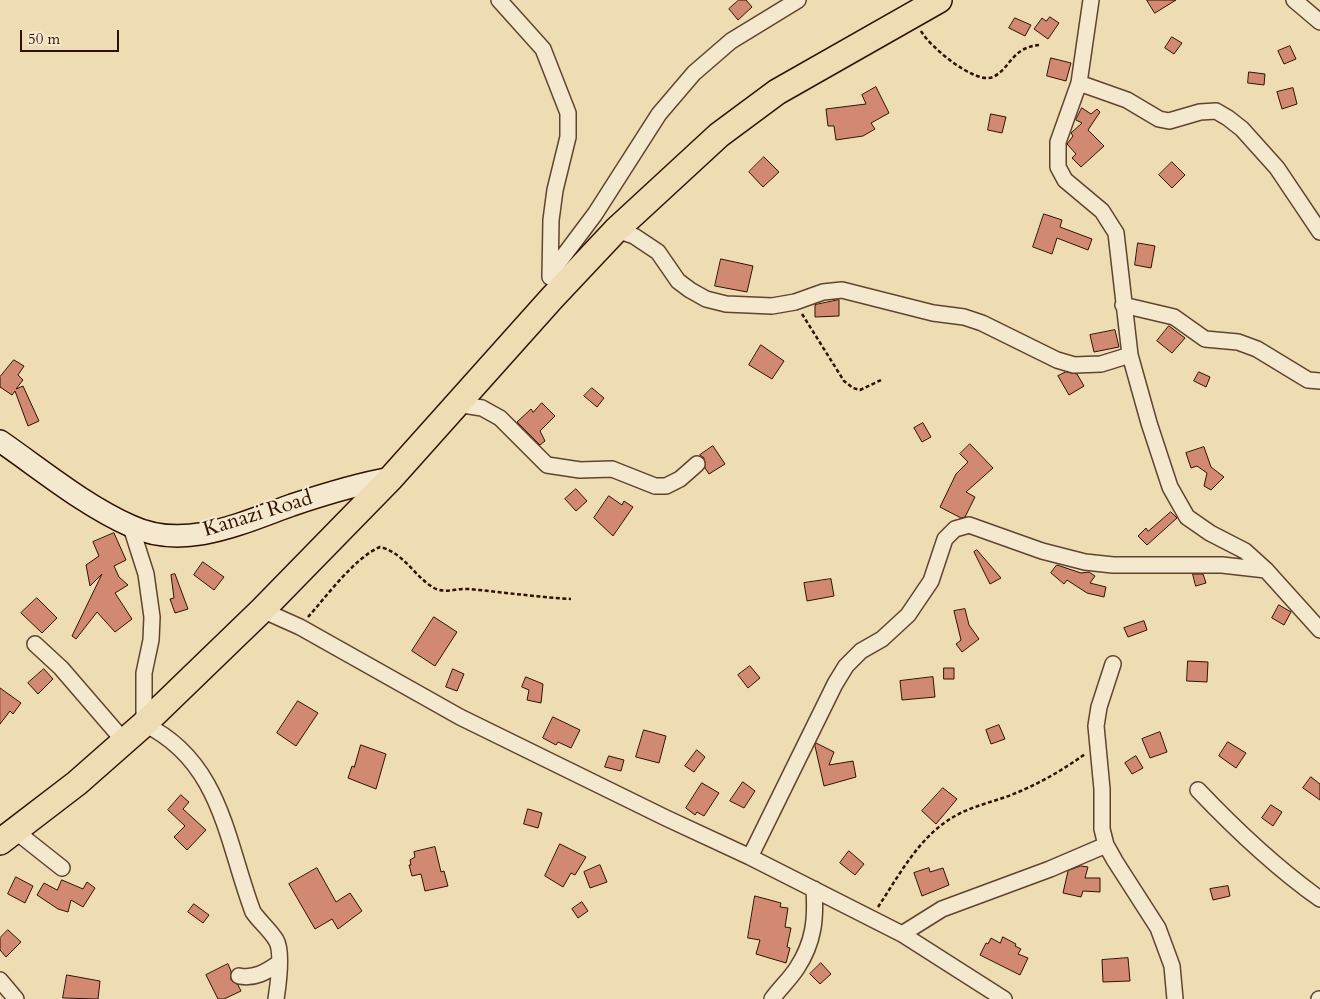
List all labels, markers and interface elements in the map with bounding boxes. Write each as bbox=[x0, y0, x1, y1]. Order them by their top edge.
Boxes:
scale bar bbox=[22, 20, 121, 52]
text: 50 m bbox=[28, 29, 60, 49]
street label: Kanazi Road bbox=[200, 486, 316, 544]

